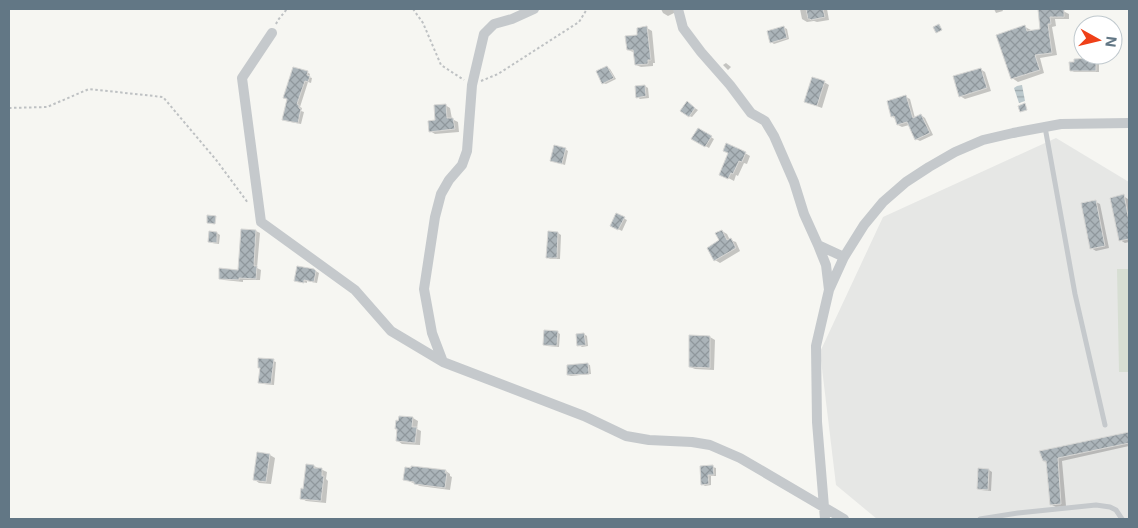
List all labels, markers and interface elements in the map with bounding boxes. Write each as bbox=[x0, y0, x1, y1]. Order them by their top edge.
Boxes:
north arrow bbox=[1073, 15, 1123, 65]
text: N bbox=[1102, 35, 1121, 48]

